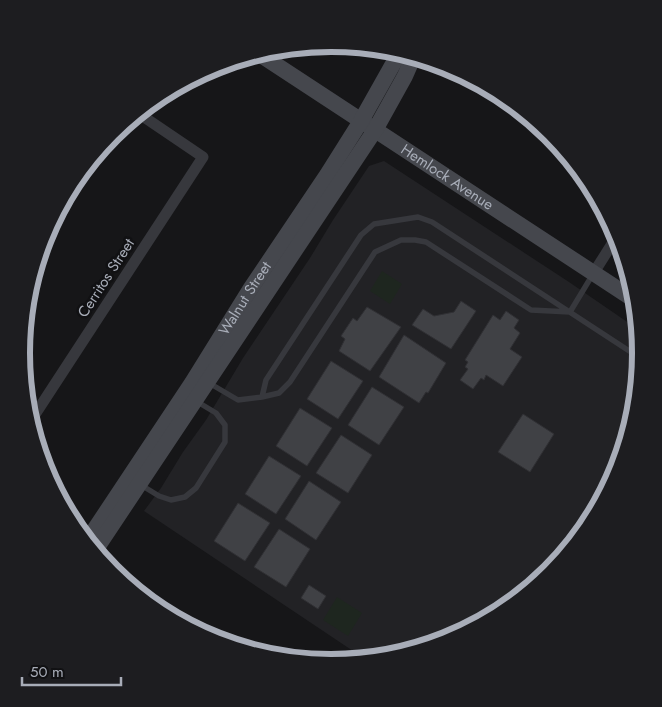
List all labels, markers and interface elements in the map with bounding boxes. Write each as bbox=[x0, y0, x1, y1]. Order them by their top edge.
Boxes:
street label: Hemlock Avenue bbox=[396, 139, 498, 216]
street label: Cerritos Street bbox=[72, 234, 140, 322]
street label: Walnut Street bbox=[213, 257, 277, 340]
scale bar bbox=[22, 654, 121, 686]
text: 50 m bbox=[30, 661, 64, 683]

